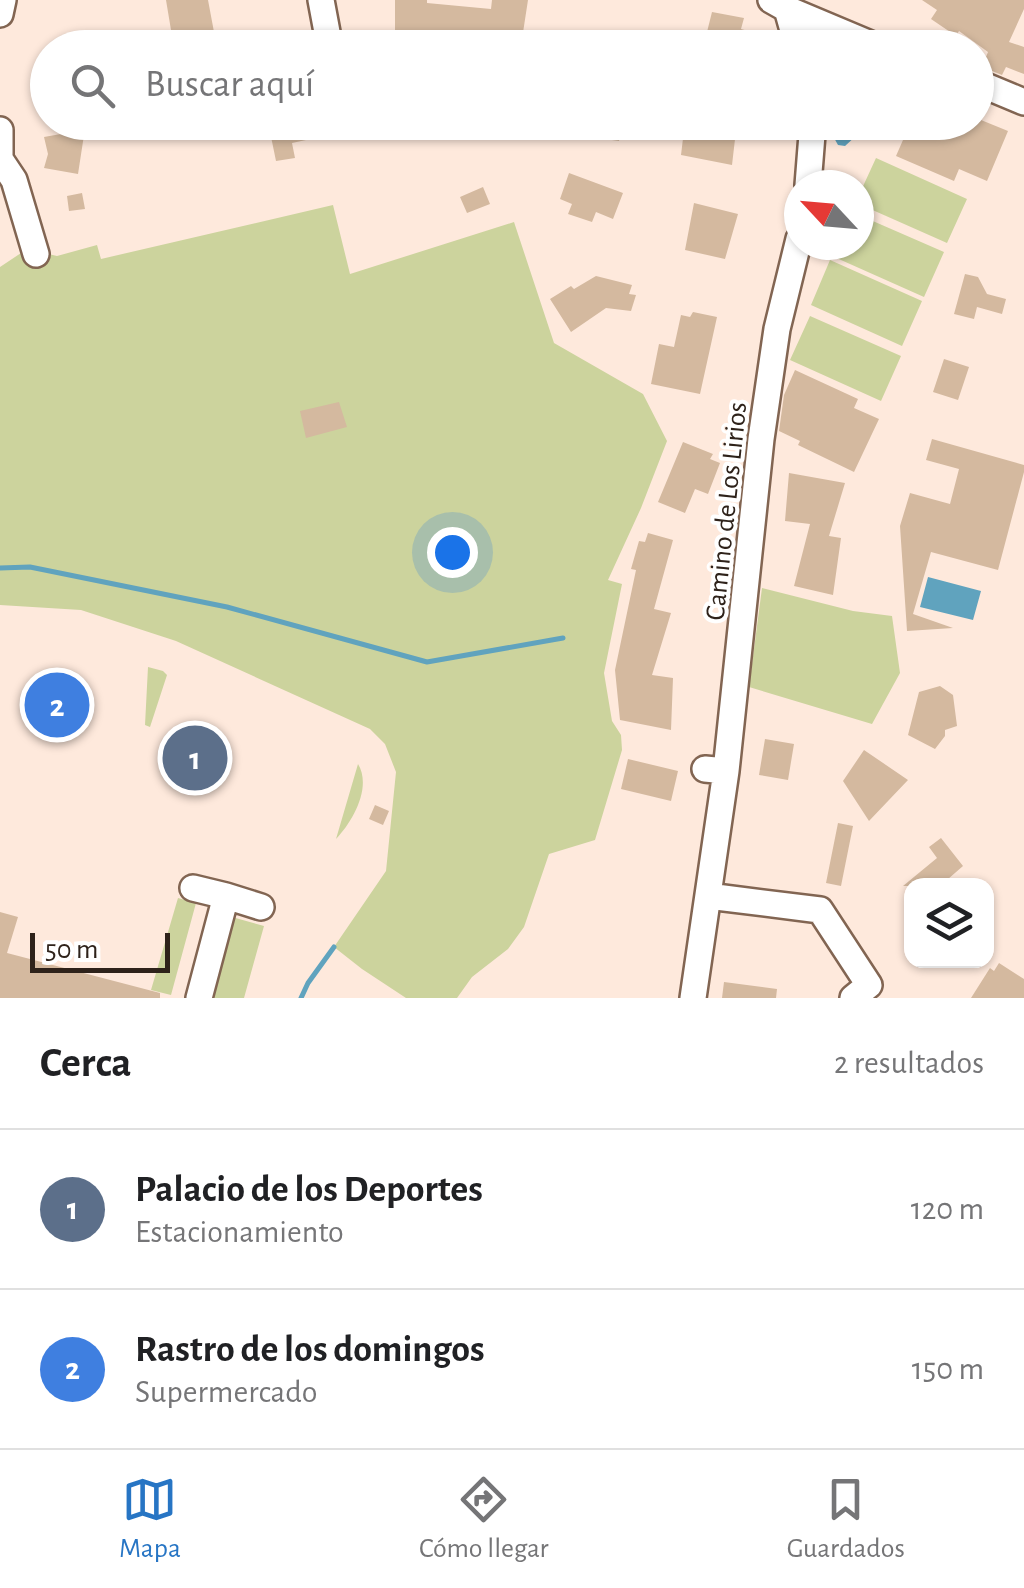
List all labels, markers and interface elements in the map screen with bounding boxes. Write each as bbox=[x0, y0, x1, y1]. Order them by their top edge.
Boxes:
search box bbox=[30, 30, 994, 140]
icon: search bbox=[65, 58, 120, 113]
text: Buscar aquí bbox=[145, 66, 314, 104]
north arrow bbox=[784, 170, 874, 260]
street label: Camino de Los Lirios bbox=[702, 401, 752, 622]
your location bbox=[427, 527, 478, 578]
pin: 2 bbox=[24, 668, 90, 742]
pin: 1 bbox=[162, 720, 228, 796]
map controls bbox=[904, 878, 994, 968]
button: layers bbox=[904, 878, 994, 968]
scale bar bbox=[30, 928, 170, 973]
text: 50 m bbox=[45, 936, 99, 964]
text: Cerca bbox=[40, 1042, 131, 1084]
text: 2 resultados bbox=[834, 1047, 984, 1079]
text: Palacio de los Deportes bbox=[135, 1171, 483, 1209]
text: 1 bbox=[67, 1193, 78, 1225]
text: 120 m bbox=[911, 1193, 984, 1225]
text: Estacionamiento bbox=[135, 1216, 344, 1248]
text: Rastro de los domingos bbox=[135, 1331, 485, 1369]
text: 2 bbox=[65, 1353, 80, 1385]
text: 150 m bbox=[912, 1353, 984, 1385]
text: Supermercado bbox=[135, 1376, 318, 1408]
tab: Mapa bbox=[119, 1472, 181, 1566]
tab: Cómo llegar bbox=[419, 1472, 549, 1566]
tab: Guardados bbox=[787, 1472, 905, 1566]

